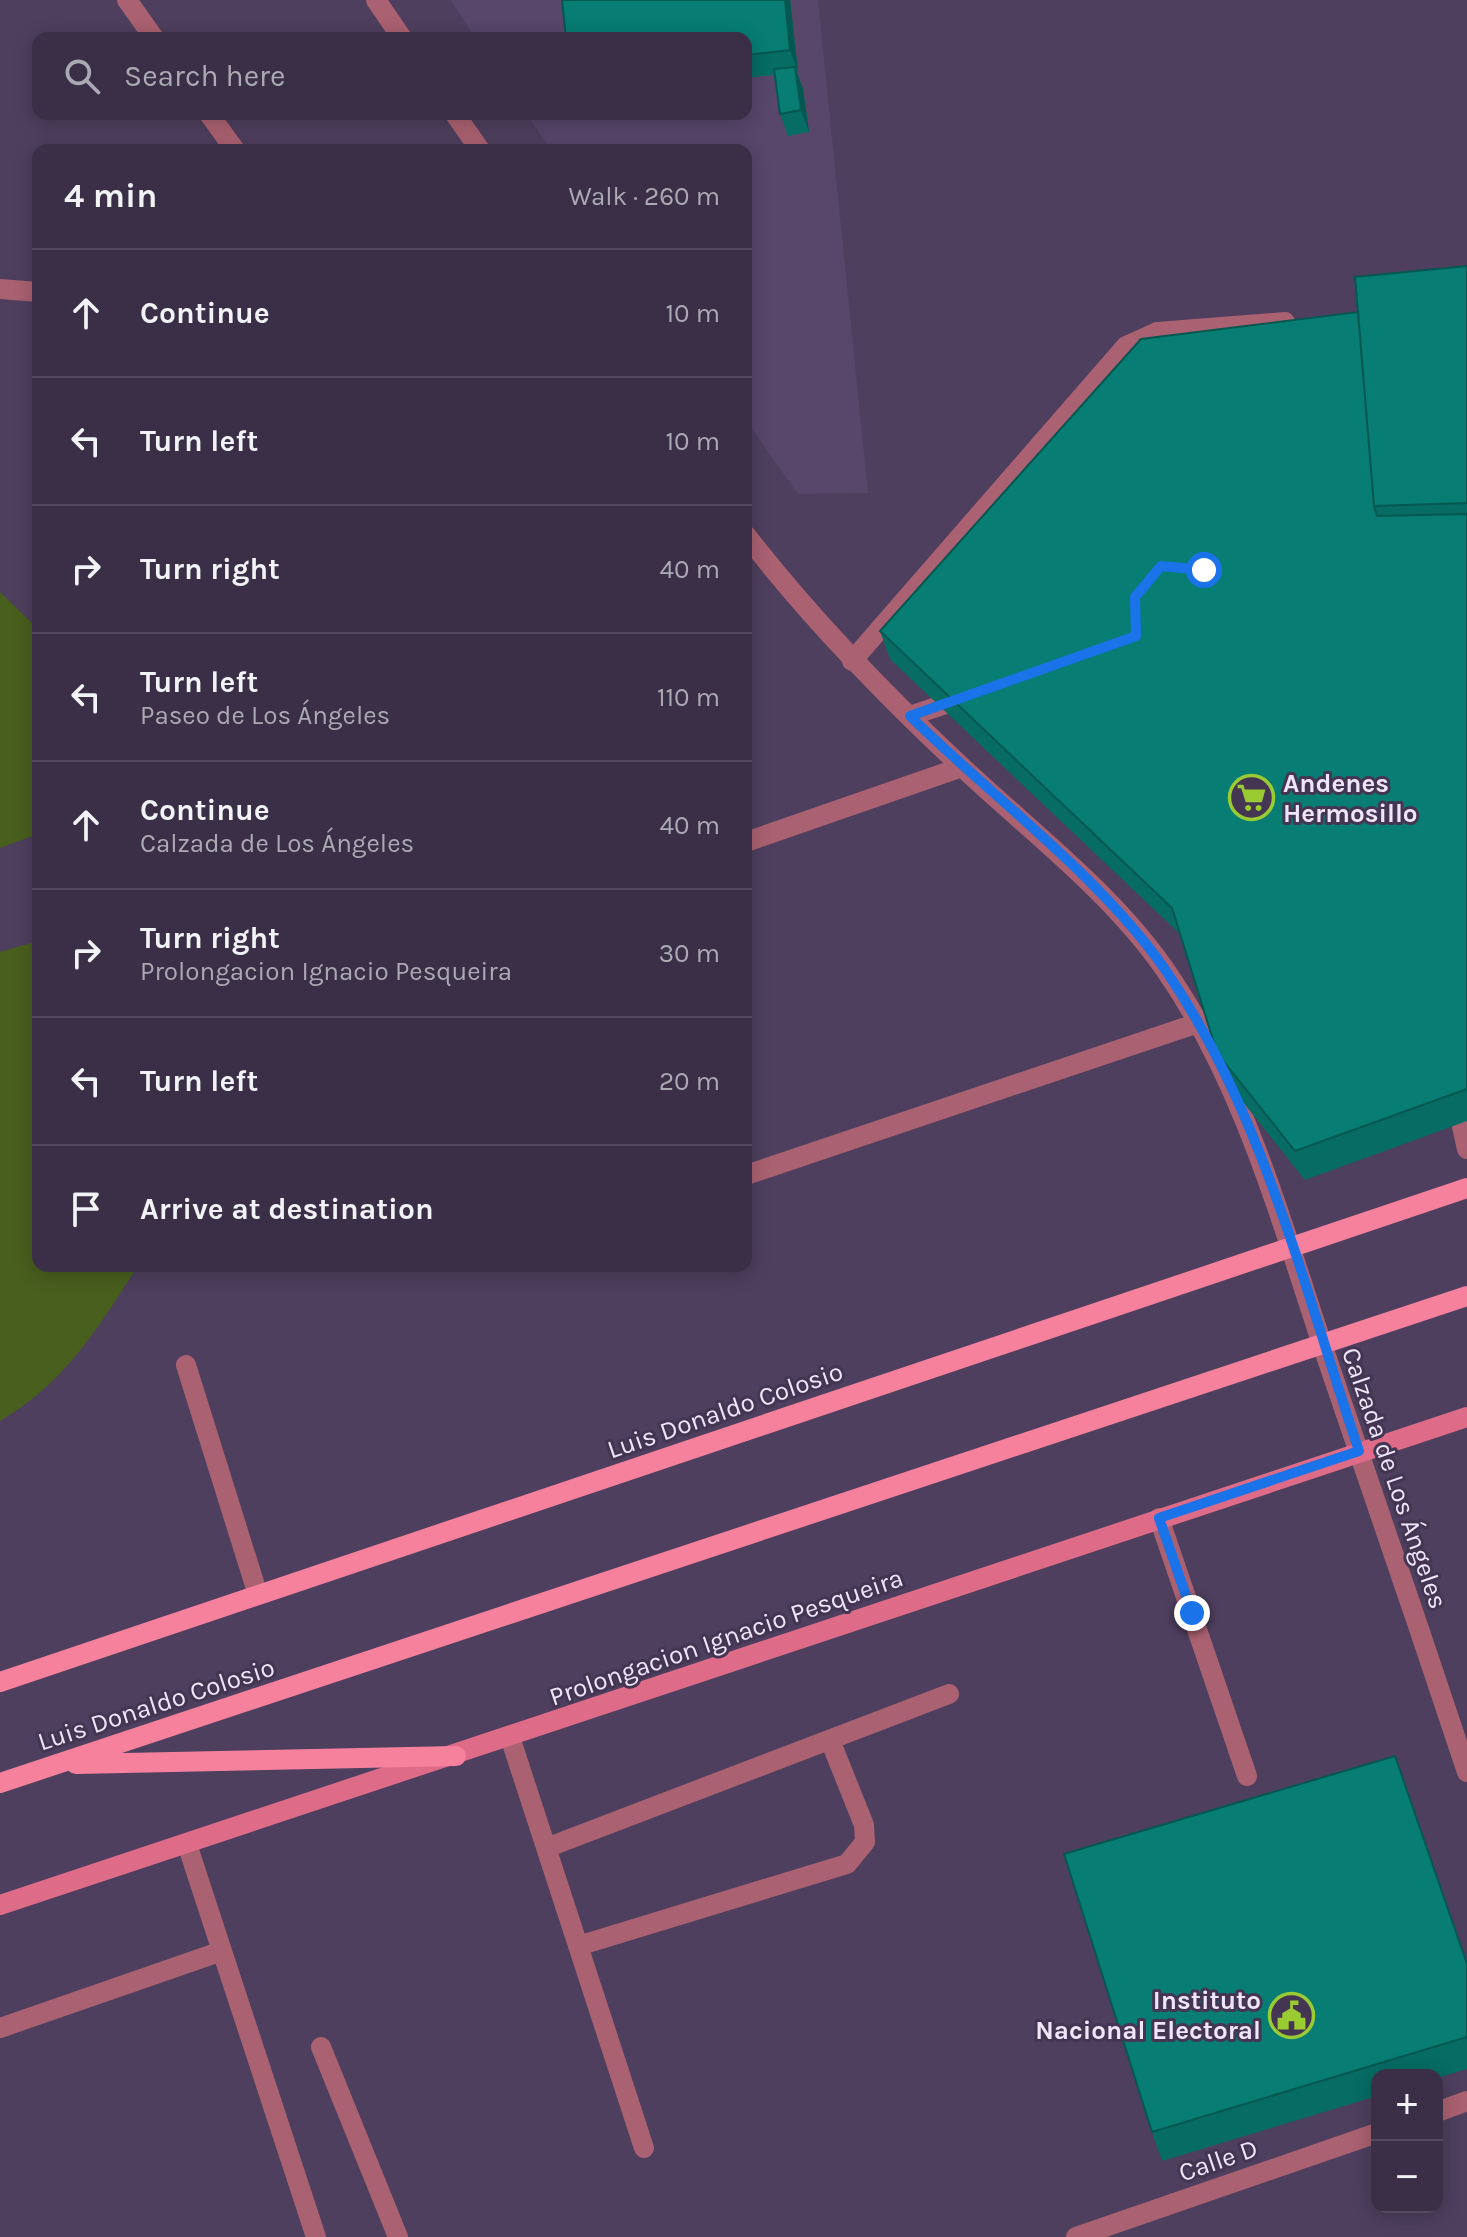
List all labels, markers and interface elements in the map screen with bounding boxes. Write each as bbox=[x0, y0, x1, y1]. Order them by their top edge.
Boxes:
search box bbox=[32, 32, 752, 120]
icon: search bbox=[60, 54, 104, 98]
text: Search here bbox=[124, 58, 285, 94]
text: 4 min bbox=[64, 176, 157, 216]
text: Walk · 260 m bbox=[568, 181, 720, 212]
icon: ahead bbox=[64, 291, 108, 335]
text: Continue bbox=[140, 295, 270, 331]
text: 10 m bbox=[665, 298, 720, 329]
icon: left bbox=[64, 419, 108, 463]
text: Turn left bbox=[140, 423, 258, 459]
text: 10 m bbox=[665, 426, 720, 457]
icon: right bbox=[64, 547, 108, 591]
text: Turn right bbox=[140, 551, 280, 587]
route start bbox=[1186, 552, 1222, 588]
text: 40 m bbox=[660, 554, 720, 585]
text: Turn left bbox=[140, 664, 258, 700]
icon: left bbox=[64, 675, 108, 719]
text: 110 m bbox=[657, 682, 720, 713]
text: Paseo de Los Ángeles bbox=[140, 700, 390, 731]
place label: Andenes Hermosillo bbox=[1283, 768, 1418, 829]
supermarket icon: Andenes Hermosillo bbox=[1228, 774, 1276, 822]
text: Continue bbox=[140, 792, 270, 828]
icon: ahead bbox=[64, 803, 108, 847]
text: 40 m bbox=[660, 810, 720, 841]
text: Calzada de Los Ángeles bbox=[140, 828, 414, 859]
text: Turn right bbox=[140, 920, 280, 956]
icon: right bbox=[64, 931, 108, 975]
text: 30 m bbox=[659, 938, 720, 969]
text: Prolongacion Ignacio Pesqueira bbox=[140, 956, 512, 987]
icon: left bbox=[64, 1059, 108, 1103]
text: Turn left bbox=[140, 1063, 258, 1099]
text: 20 m bbox=[659, 1066, 720, 1097]
icon: arrive bbox=[64, 1187, 108, 1231]
text: Arrive at destination bbox=[140, 1191, 434, 1227]
street label: Calzada de Los Ángeles bbox=[1335, 1343, 1455, 1613]
street label: Luis Donaldo Colosio bbox=[603, 1356, 847, 1465]
street label: Prolongacion Ignacio Pesqueira bbox=[545, 1562, 907, 1713]
route end bbox=[1174, 1595, 1210, 1631]
street label: Luis Donaldo Colosio bbox=[34, 1652, 278, 1757]
place label: Instituto Nacional Electoral bbox=[1035, 1985, 1261, 2046]
public building icon: Instituto Nacional Electoral bbox=[1268, 1991, 1316, 2039]
map controls bbox=[1371, 2069, 1443, 2213]
button: + bbox=[1371, 2069, 1443, 2141]
street label: Calle D bbox=[1175, 2133, 1262, 2188]
button: − bbox=[1371, 2141, 1443, 2213]

